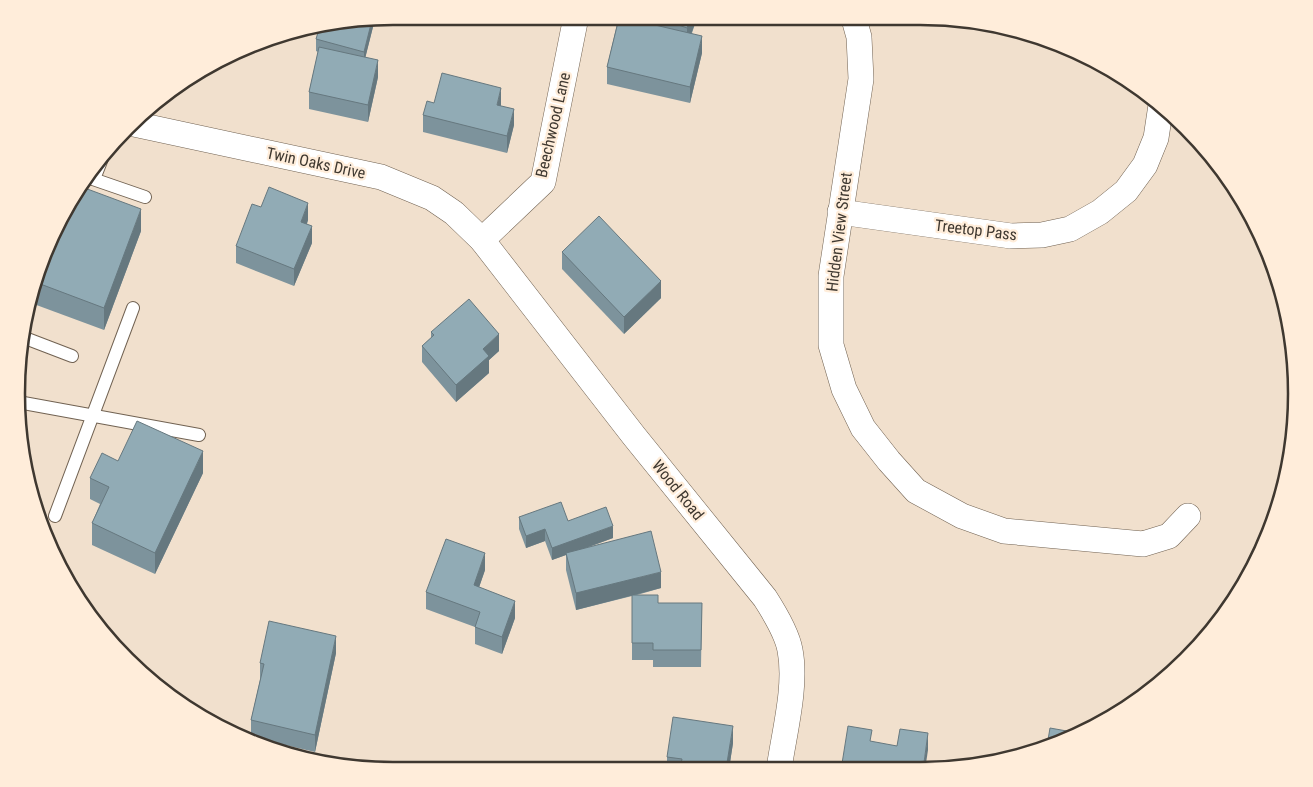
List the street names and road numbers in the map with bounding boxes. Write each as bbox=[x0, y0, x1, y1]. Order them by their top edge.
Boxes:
street label: Beechwood Lane bbox=[532, 71, 574, 179]
street label: Twin Oaks Drive bbox=[265, 143, 367, 183]
street label: Hidden View Street bbox=[822, 171, 856, 293]
street label: Treetop Pass bbox=[934, 216, 1018, 244]
street label: Wood Road bbox=[648, 456, 708, 524]

